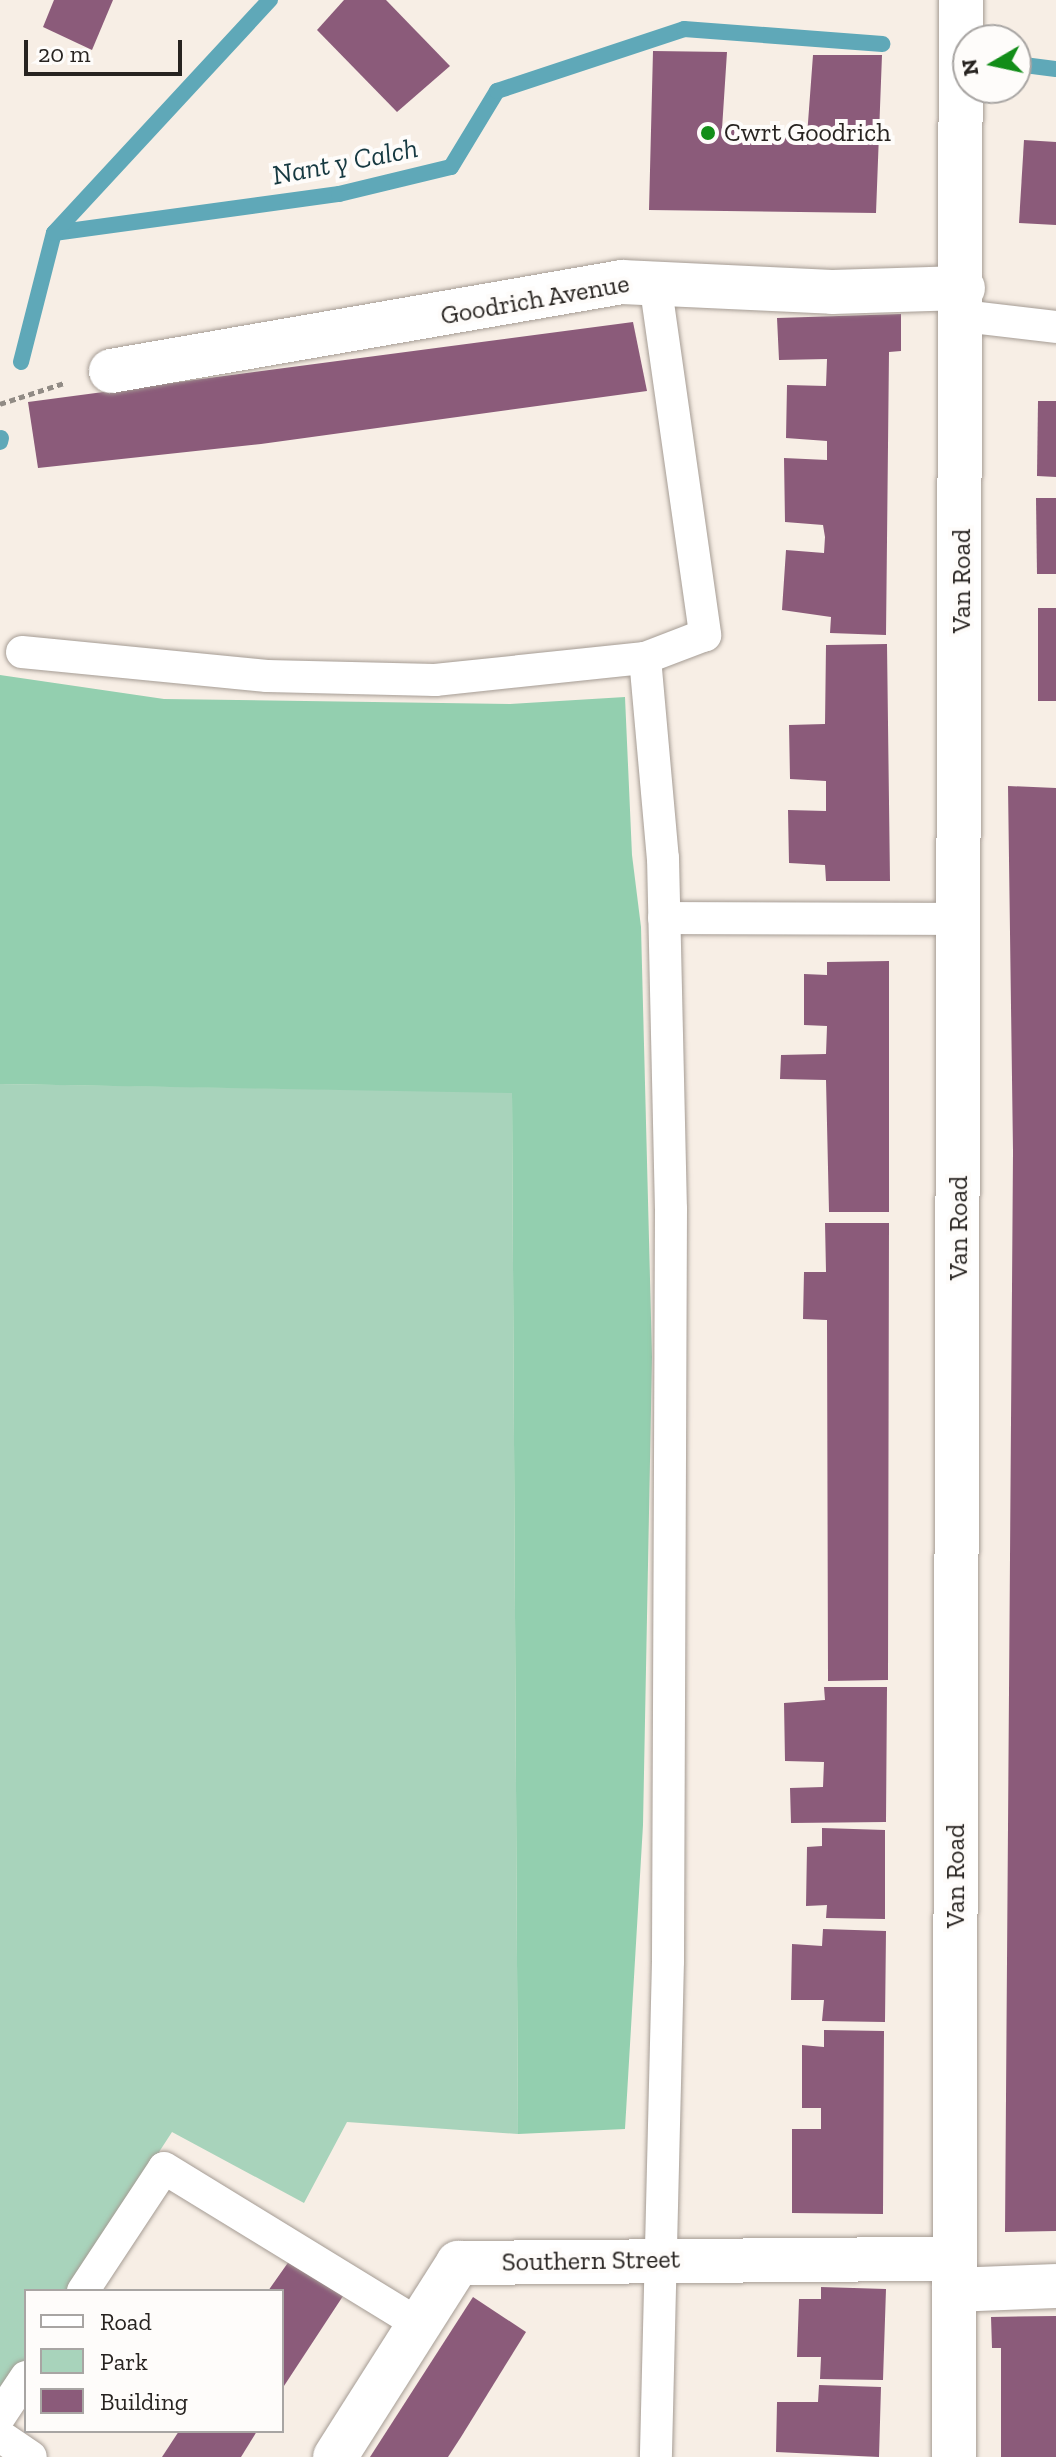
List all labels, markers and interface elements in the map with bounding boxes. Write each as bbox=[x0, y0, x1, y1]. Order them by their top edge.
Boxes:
scale bar bbox=[28, 24, 186, 74]
north arrow bbox=[952, 24, 1032, 104]
text: 20 m bbox=[38, 39, 90, 68]
text: N bbox=[955, 57, 984, 78]
place label: Cwrt Goodrich bbox=[724, 117, 891, 149]
marker: Cwrt Goodrich bbox=[699, 124, 717, 142]
water label: Nant y Calch bbox=[269, 131, 421, 193]
street label: Goodrich Avenue bbox=[438, 268, 632, 332]
street label: Van Road bbox=[946, 529, 978, 633]
street label: Van Road bbox=[943, 1176, 975, 1280]
street label: Van Road bbox=[940, 1824, 972, 1928]
street label: Southern Street bbox=[502, 2244, 680, 2278]
legend bbox=[24, 2289, 284, 2433]
text: Road bbox=[100, 2307, 152, 2336]
text: Park bbox=[100, 2347, 148, 2376]
text: Building bbox=[100, 2387, 188, 2416]

